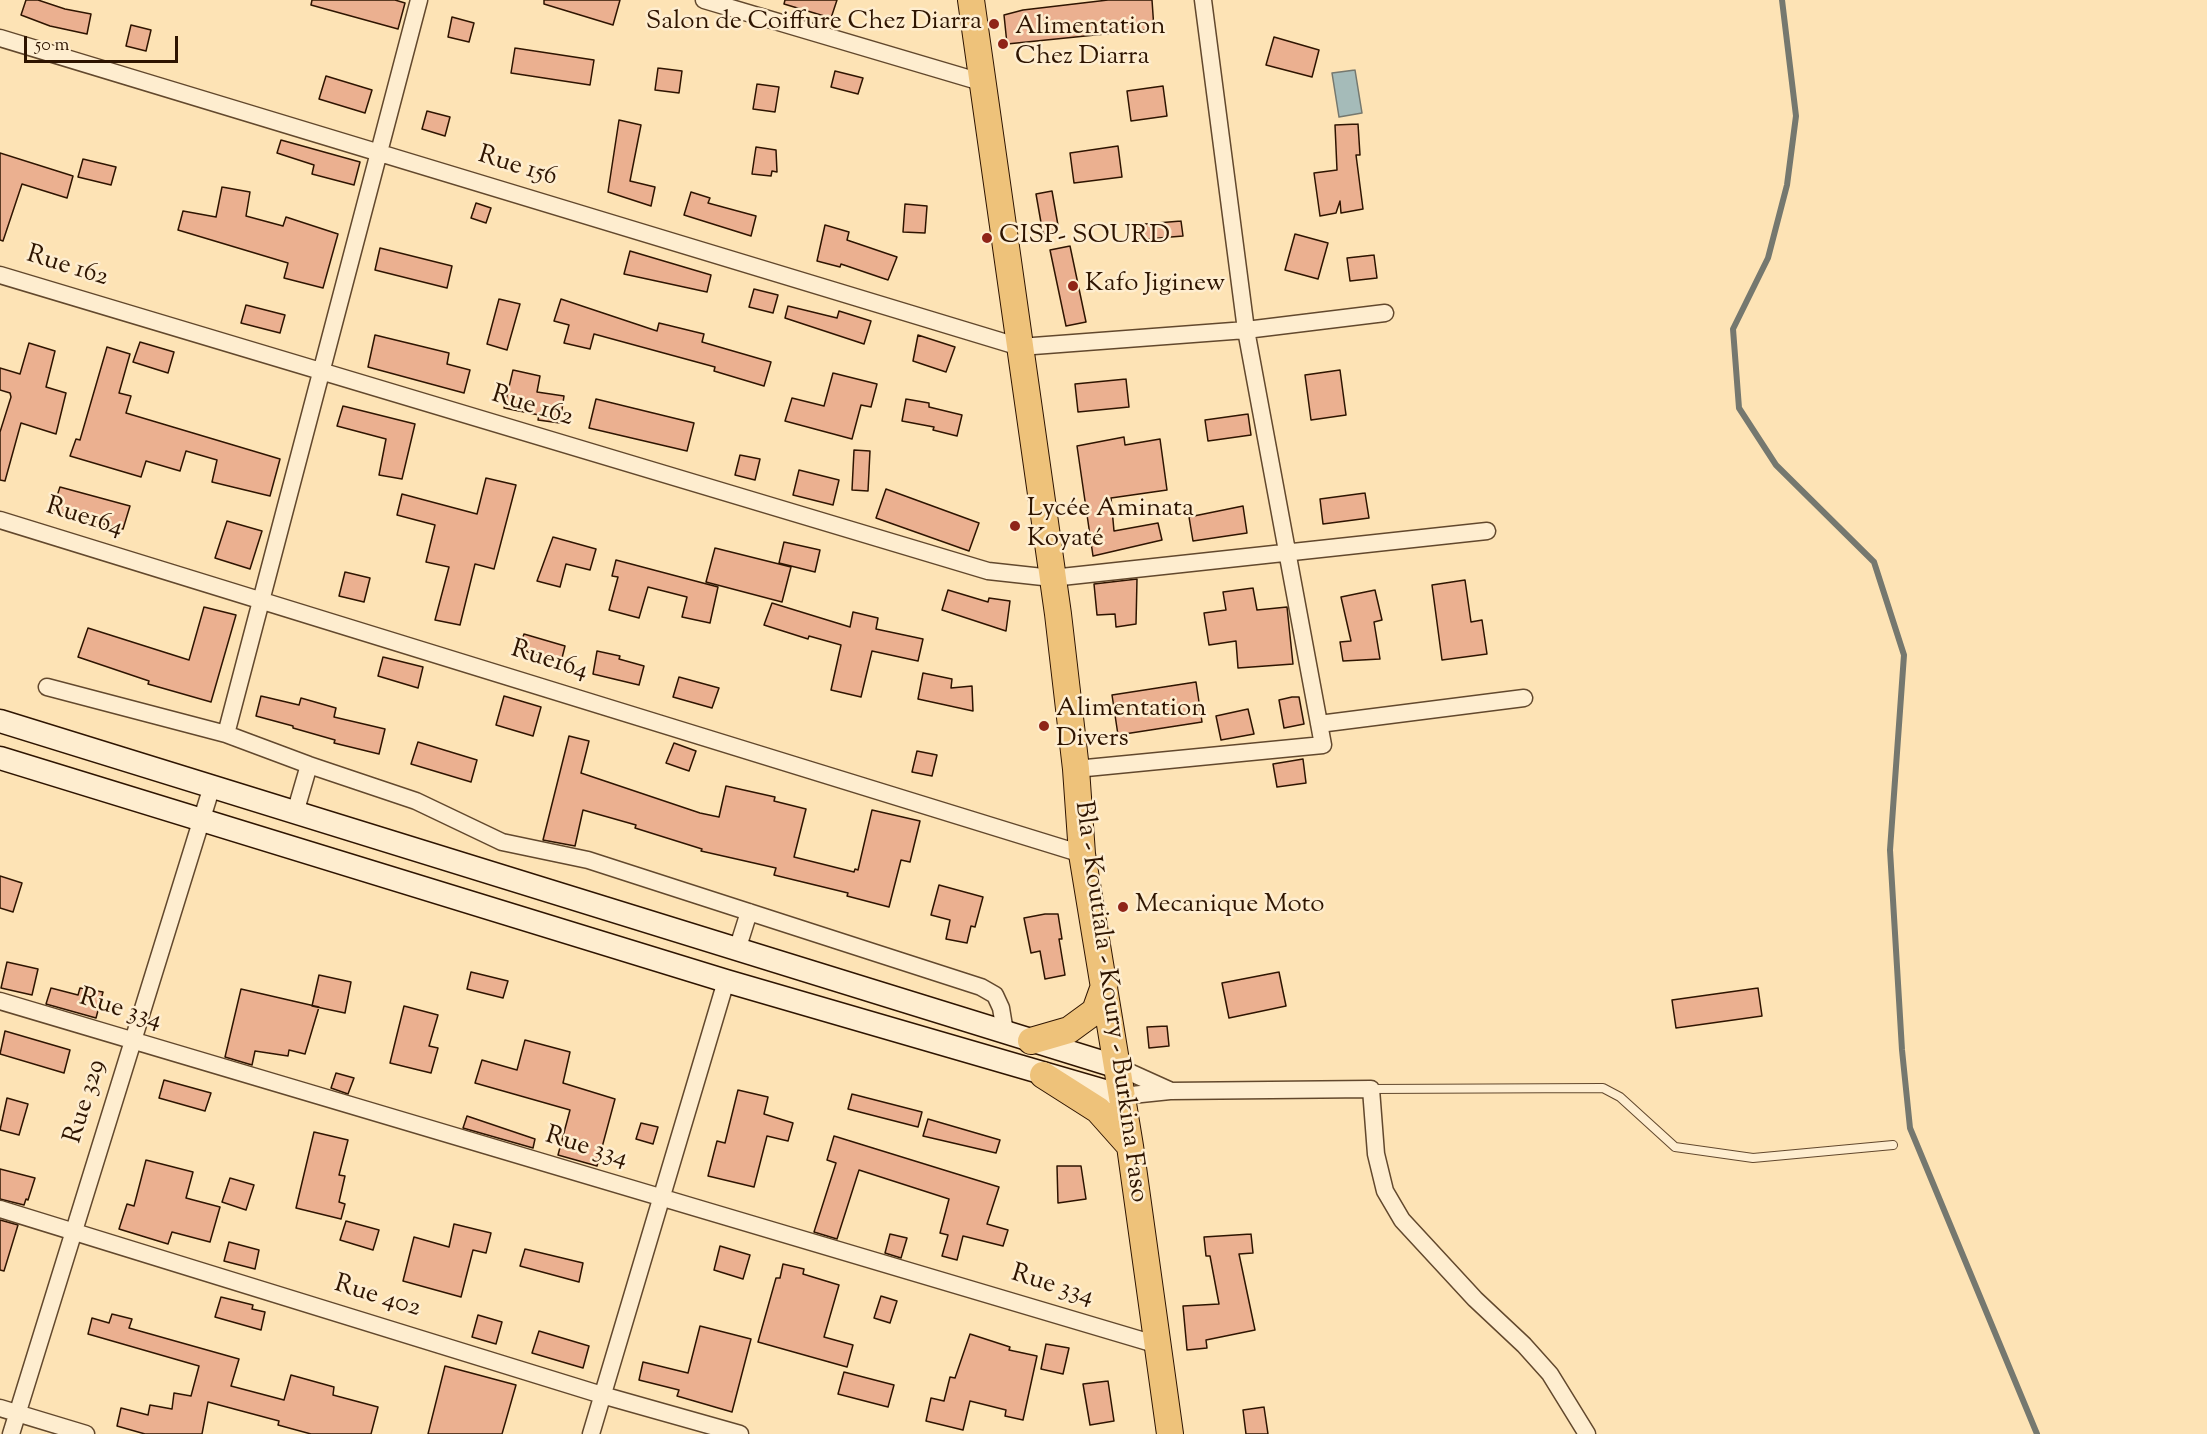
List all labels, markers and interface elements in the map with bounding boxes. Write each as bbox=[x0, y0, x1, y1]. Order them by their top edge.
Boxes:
place label: Salon de Coiffure Chez Diarra bbox=[646, 8, 982, 40]
place label: Alimentation Chez Diarra bbox=[1015, 13, 1166, 74]
marker: Salon de Coiffure Chez Diarra bbox=[987, 17, 1001, 31]
scale bar bbox=[27, 24, 182, 62]
text: 50 m bbox=[35, 33, 69, 59]
marker: Alimentation Chez Diarra bbox=[996, 37, 1010, 51]
street label: Rue 156 bbox=[474, 141, 560, 195]
place label: CISP- SOURD bbox=[999, 222, 1170, 254]
marker: CISP- SOURD bbox=[980, 231, 994, 245]
street label: Rue 162 bbox=[22, 241, 112, 295]
place label: Kafo Jiginew bbox=[1085, 270, 1225, 302]
marker: Kafo Jiginew bbox=[1066, 279, 1080, 293]
street label: Rue 162 bbox=[487, 381, 577, 435]
street label: Rue164 bbox=[42, 493, 126, 545]
place label: Lycée Aminata Koyaté bbox=[1027, 495, 1194, 556]
marker: Lycée Aminata Koyaté bbox=[1008, 519, 1022, 533]
street label: Rue164 bbox=[507, 636, 591, 688]
place label: Alimentation Divers bbox=[1056, 695, 1207, 756]
marker: Alimentation Divers bbox=[1037, 719, 1051, 733]
street label: Bla - Koutiala - Koury - Burkina Faso bbox=[1065, 799, 1153, 1205]
place label: Mecanique Moto bbox=[1135, 891, 1325, 923]
marker: Mecanique Moto bbox=[1116, 900, 1130, 914]
street label: Rue 334 bbox=[75, 984, 165, 1038]
street label: Rue 329 bbox=[60, 1056, 114, 1148]
street label: Rue 334 bbox=[541, 1122, 631, 1176]
street label: Rue 334 bbox=[1007, 1260, 1097, 1314]
street label: Rue 402 bbox=[330, 1270, 424, 1326]

